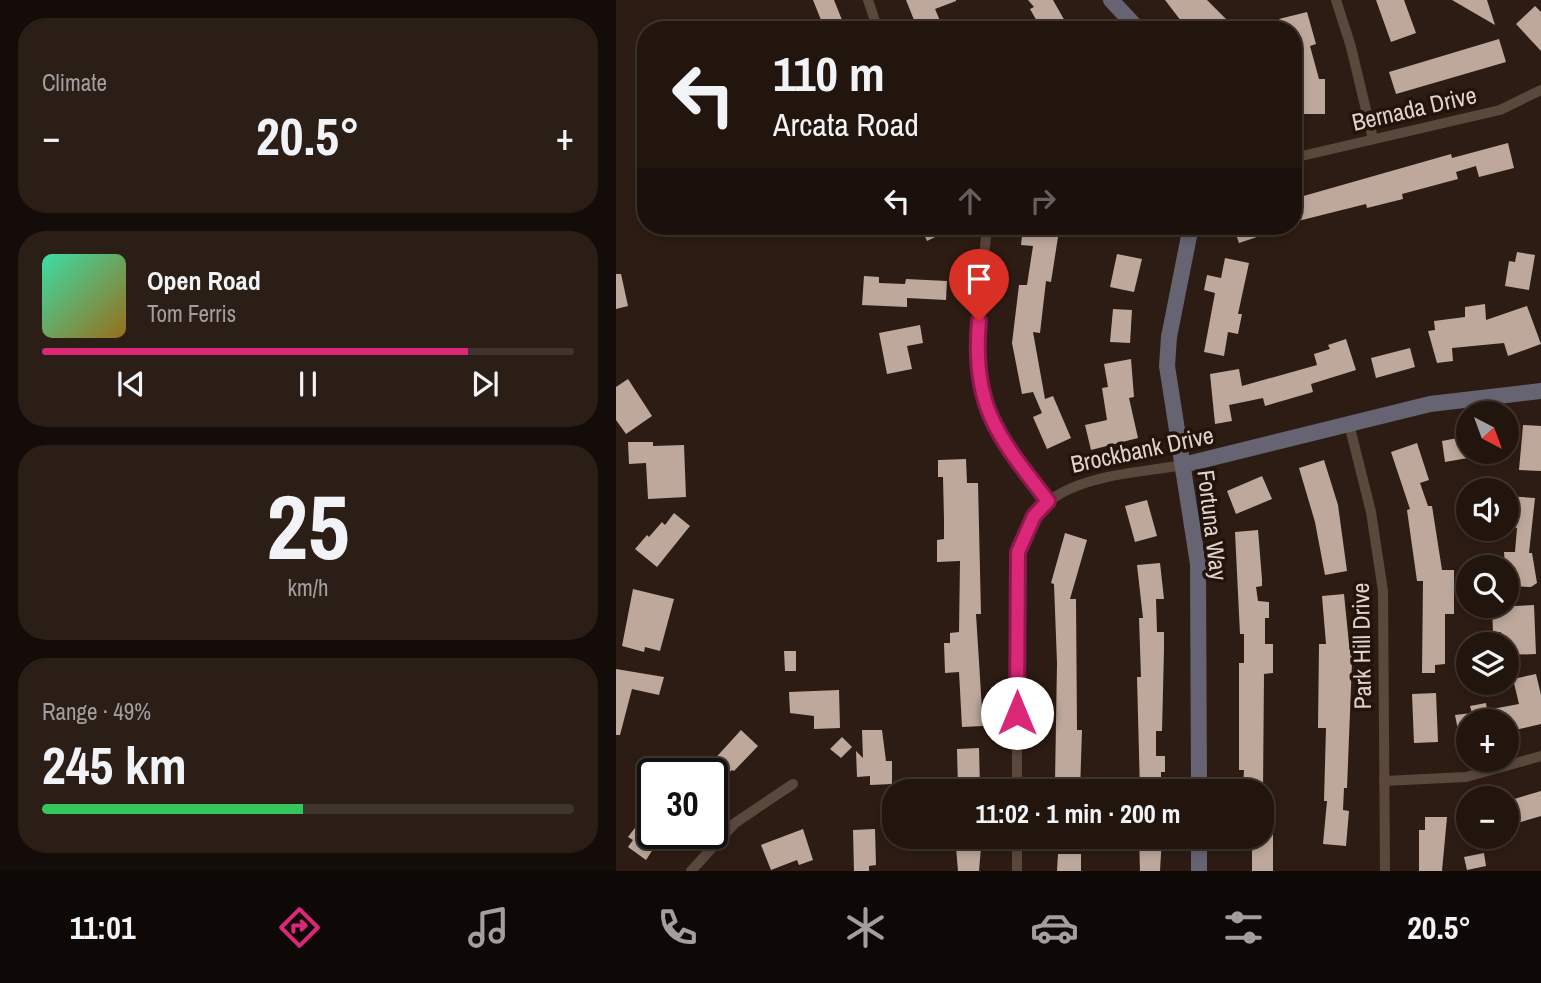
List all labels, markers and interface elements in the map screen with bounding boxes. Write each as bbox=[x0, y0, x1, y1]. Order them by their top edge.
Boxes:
text: 110 m bbox=[773, 40, 885, 106]
icon: left bbox=[658, 49, 749, 140]
text: Climate bbox=[42, 67, 107, 98]
street label: Bernada Drive bbox=[1349, 78, 1479, 138]
text: 20.5° bbox=[256, 101, 360, 171]
text: Arcata Road bbox=[773, 103, 919, 146]
text: − bbox=[42, 111, 60, 162]
text: + bbox=[556, 111, 574, 162]
icon: left bbox=[878, 182, 916, 220]
icon: ahead bbox=[951, 182, 989, 220]
icon: right bbox=[1024, 182, 1062, 220]
pin bbox=[949, 249, 1009, 321]
icon: arrive bbox=[960, 260, 998, 298]
text: Open Road bbox=[147, 263, 261, 298]
text: Tom Ferris bbox=[147, 298, 236, 329]
icon: previous bbox=[112, 365, 150, 403]
icon: pause bbox=[289, 365, 327, 403]
icon: next bbox=[466, 365, 504, 403]
north arrow bbox=[1456, 401, 1519, 464]
map controls bbox=[1456, 401, 1519, 849]
street label: Brockbank Drive bbox=[1068, 418, 1216, 480]
text: 25 bbox=[267, 465, 350, 587]
street label: Fortuna Way bbox=[1190, 468, 1236, 582]
button: sound bbox=[1456, 478, 1519, 541]
button: search bbox=[1456, 555, 1519, 618]
text: km/h bbox=[288, 572, 328, 603]
street label: Park Hill Drive bbox=[1344, 582, 1378, 710]
button: layers bbox=[1456, 632, 1519, 695]
position arrow bbox=[980, 676, 1054, 750]
text: Range · 49% bbox=[42, 696, 151, 727]
button: + bbox=[1456, 709, 1519, 772]
text: 245 km bbox=[42, 730, 187, 800]
speed limit sign: 30 bbox=[637, 758, 728, 849]
button: − bbox=[1456, 786, 1519, 849]
text: 11:02 · 1 min · 200 m bbox=[975, 796, 1181, 831]
icon: directions bbox=[275, 903, 324, 952]
icon: music bbox=[464, 903, 513, 952]
icon: phone bbox=[653, 903, 702, 952]
icon: climate bbox=[841, 903, 890, 952]
icon: car bbox=[1030, 903, 1079, 952]
icon: filters bbox=[1219, 903, 1268, 952]
text: 11:01 bbox=[70, 906, 136, 949]
text: 20.5° bbox=[1407, 906, 1471, 949]

